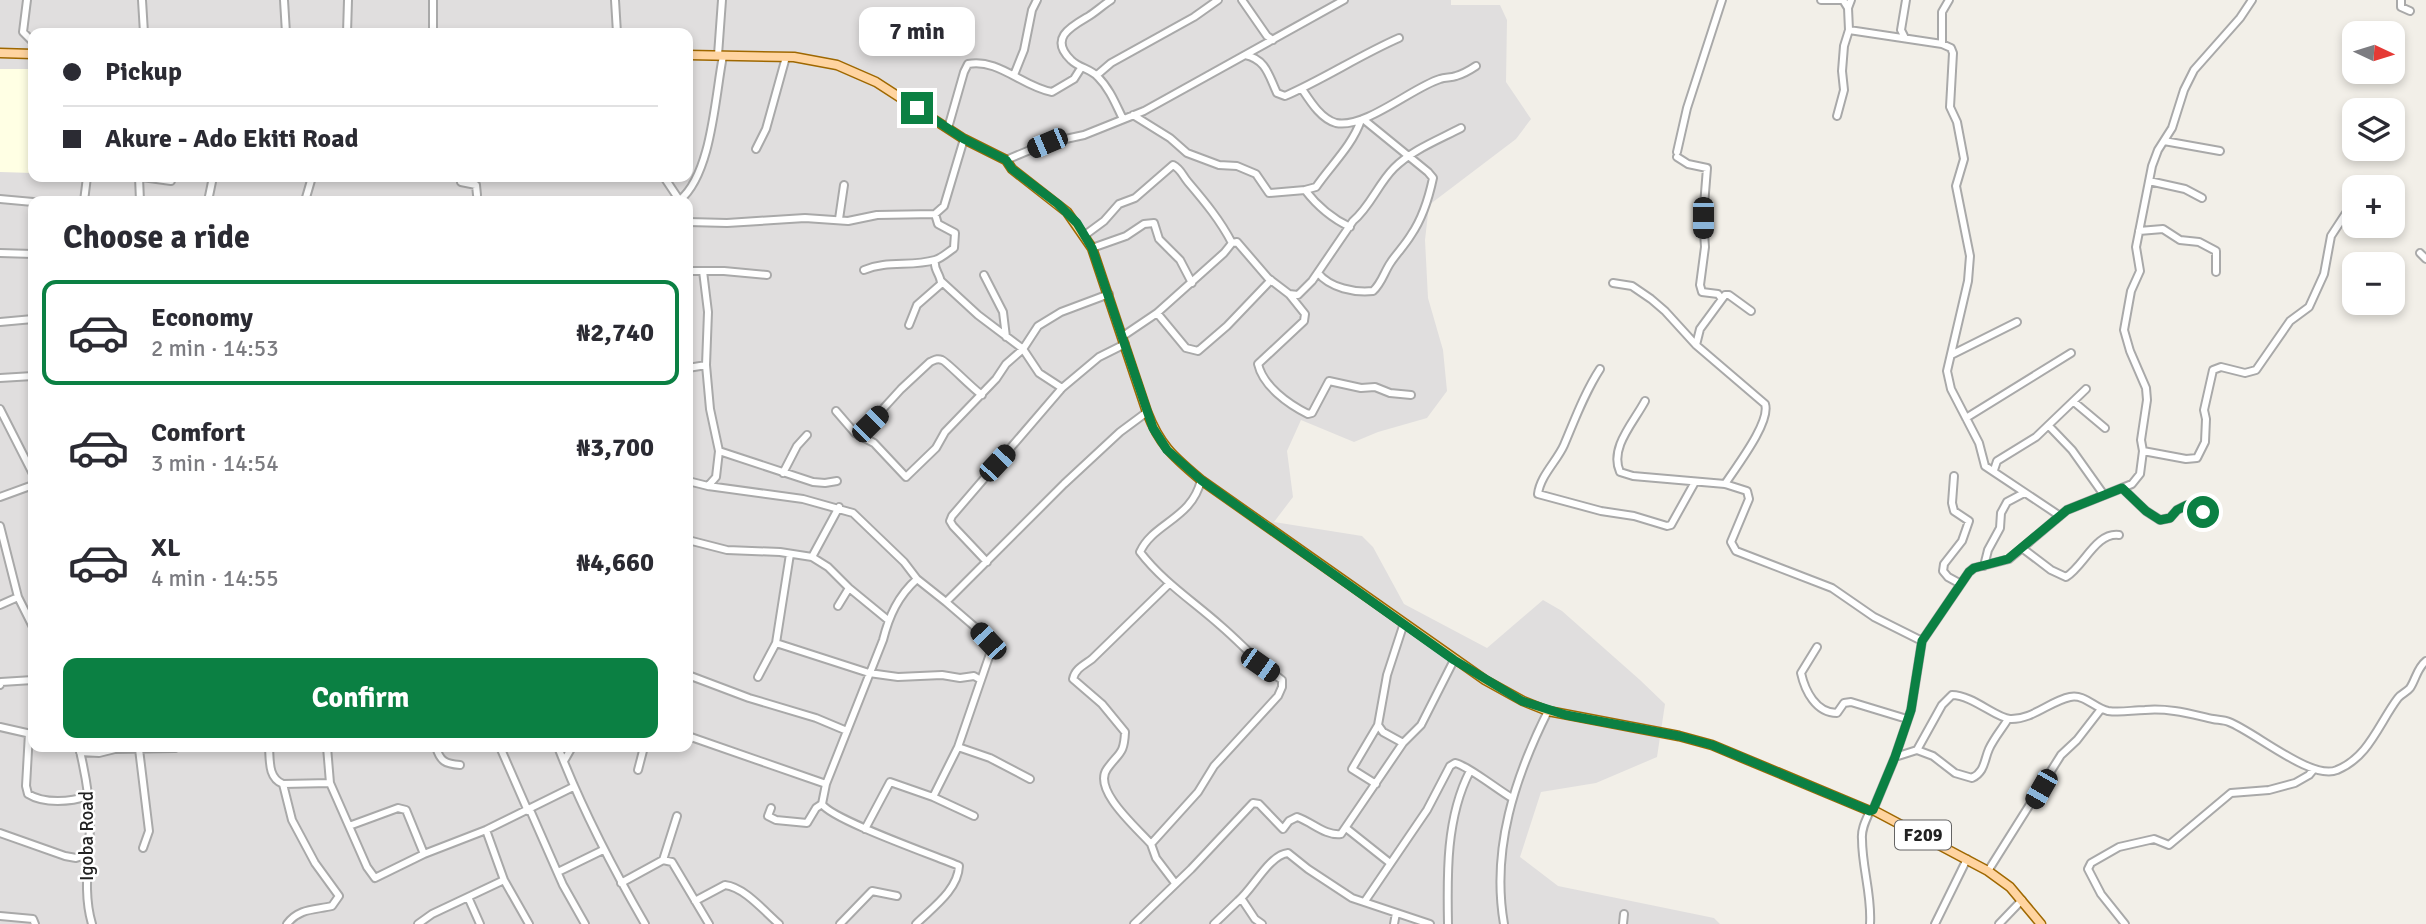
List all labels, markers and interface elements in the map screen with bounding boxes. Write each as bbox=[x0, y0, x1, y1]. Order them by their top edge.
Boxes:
callout: 7 min bbox=[859, 7, 975, 56]
text: 7 min bbox=[889, 17, 945, 46]
north arrow bbox=[2342, 21, 2404, 84]
map controls bbox=[2342, 21, 2405, 315]
text: Pickup bbox=[105, 56, 182, 88]
route end bbox=[901, 92, 933, 124]
button: layers bbox=[2342, 98, 2405, 161]
text: Akure - Ado Ekiti Road bbox=[105, 123, 358, 155]
car bbox=[1024, 125, 1071, 161]
button: + bbox=[2342, 175, 2405, 238]
car bbox=[1693, 197, 1714, 239]
text: Choose a ride bbox=[63, 218, 250, 257]
button: − bbox=[2342, 252, 2405, 315]
icon: car bbox=[67, 301, 130, 364]
text: Economy bbox=[151, 302, 253, 334]
text: ₦2,740 bbox=[576, 317, 654, 349]
text: 2 min · 14:53 bbox=[151, 334, 279, 363]
car bbox=[848, 402, 893, 446]
icon: car bbox=[67, 416, 130, 479]
text: Comfort bbox=[151, 417, 245, 449]
text: ₦3,700 bbox=[576, 432, 654, 464]
car bbox=[975, 440, 1020, 486]
text: 3 min · 14:54 bbox=[151, 449, 279, 478]
route start bbox=[2187, 496, 2219, 528]
icon: car bbox=[67, 531, 130, 594]
text: XL bbox=[151, 532, 181, 564]
text: ₦4,660 bbox=[576, 547, 654, 579]
text: 4 min · 14:55 bbox=[151, 564, 279, 593]
car bbox=[966, 618, 1011, 664]
car bbox=[1237, 644, 1284, 686]
button: Confirm bbox=[63, 658, 658, 738]
car bbox=[2022, 766, 2061, 812]
street label: Igoba Road bbox=[75, 791, 99, 881]
road number: F209 bbox=[1895, 820, 1951, 850]

